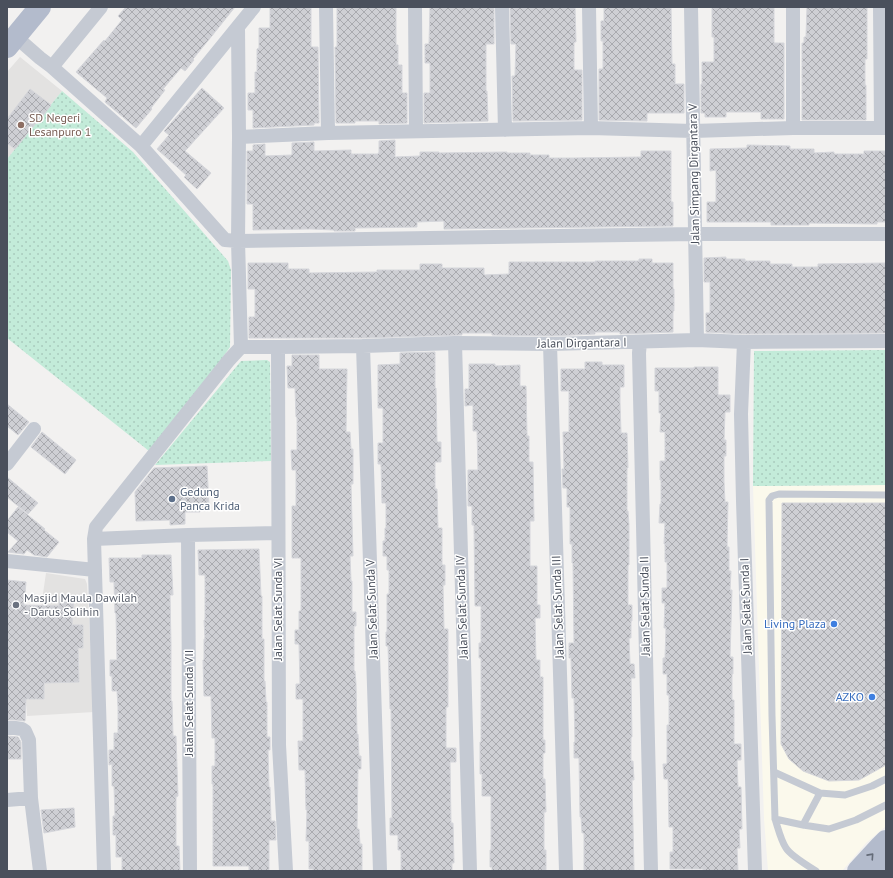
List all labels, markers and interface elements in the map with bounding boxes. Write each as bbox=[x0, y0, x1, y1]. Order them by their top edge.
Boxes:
street label: Jalan Simpang Dirgantara V bbox=[685, 103, 702, 245]
place label: SD Negeri Lesanpuro 1 bbox=[29, 110, 91, 139]
marker: SD Negeri Lesanpuro 1 bbox=[16, 120, 26, 130]
street label: Jalan Dirgantara I bbox=[536, 334, 627, 351]
place label: Gedung Panca Krida bbox=[180, 484, 240, 513]
marker: Gedung Panca Krida bbox=[167, 494, 177, 504]
street label: Jalan Selat Sunda IV bbox=[452, 555, 471, 660]
street label: Jalan Selat Sunda III bbox=[548, 555, 567, 660]
street label: Jalan Selat Sunda II bbox=[636, 556, 653, 657]
street label: Jalan Selat Sunda VI bbox=[270, 558, 285, 661]
street label: Jalan Selat Sunda I bbox=[736, 558, 755, 655]
street label: Jalan Selat Sunda V bbox=[362, 559, 381, 660]
place label: Masjid Maula Dawilah - Darus Solihin bbox=[24, 590, 137, 619]
marker: Masjid Maula Dawilah - Darus Solihin bbox=[11, 600, 21, 610]
place label: Living Plaza bbox=[764, 616, 826, 631]
marker: Living Plaza bbox=[829, 619, 839, 629]
street label: Jalan Selat Sunda VII bbox=[181, 650, 196, 757]
place label: AZKO bbox=[836, 689, 864, 704]
marker: AZKO bbox=[867, 692, 877, 702]
one-way arrow bbox=[867, 853, 874, 861]

